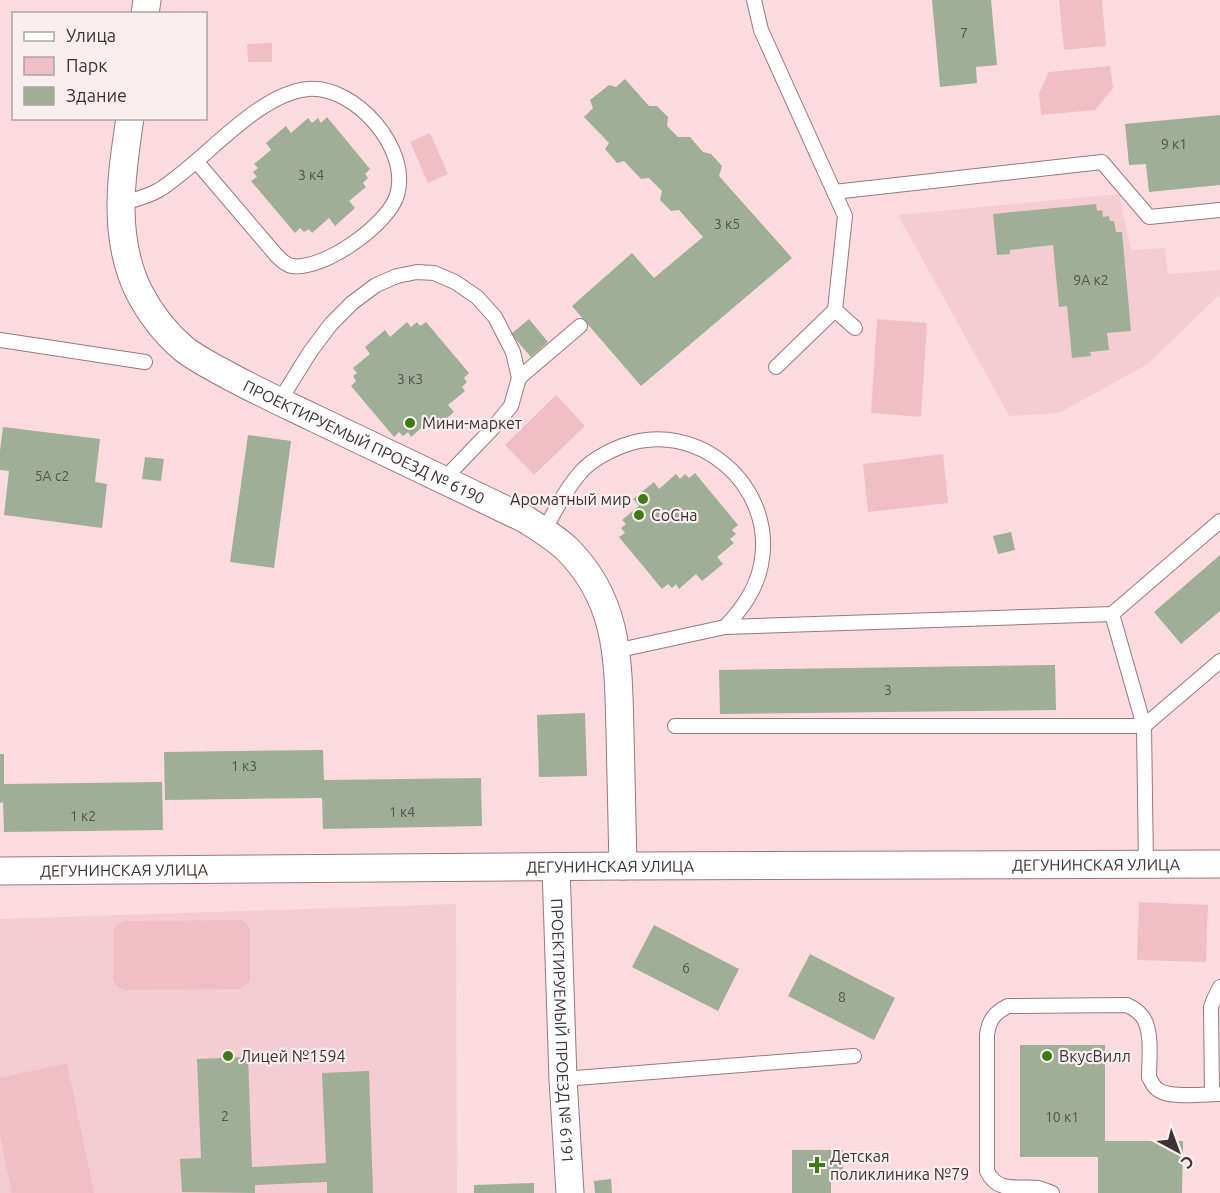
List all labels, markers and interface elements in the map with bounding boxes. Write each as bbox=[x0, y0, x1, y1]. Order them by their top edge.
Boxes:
legend bbox=[12, 12, 207, 120]
text: Улица bbox=[66, 25, 116, 45]
house number: 7 bbox=[960, 25, 968, 41]
text: Парк bbox=[66, 55, 107, 75]
text: Здание bbox=[66, 85, 127, 105]
house number: 9 к1 bbox=[1161, 136, 1187, 152]
house number: 3 к4 bbox=[298, 167, 324, 183]
house number: 3 к5 bbox=[714, 216, 740, 232]
house number: 9А к2 bbox=[1073, 272, 1109, 288]
house number: 3 к3 bbox=[397, 371, 423, 387]
street label: ПРОЕКТИРУЕМЫЙ ПРОЕЗД № 6190 bbox=[240, 376, 488, 507]
place label: Мини-маркет bbox=[422, 414, 522, 432]
marker: Мини-маркет bbox=[403, 416, 417, 430]
house number: 5А с2 bbox=[35, 468, 69, 484]
place label: Ароматный мир bbox=[510, 490, 631, 508]
marker: Ароматный мир bbox=[636, 492, 650, 506]
place label: СоСна bbox=[651, 506, 698, 524]
marker: СоСна bbox=[632, 508, 646, 522]
house number: 3 bbox=[884, 682, 892, 698]
house number: 1 к3 bbox=[231, 758, 257, 774]
house number: 1 к4 bbox=[389, 804, 415, 820]
house number: 1 к2 bbox=[70, 808, 96, 824]
street label: ДЕГУНИНСКАЯ УЛИЦА bbox=[1012, 855, 1181, 874]
street label: ДЕГУНИНСКАЯ УЛИЦА bbox=[526, 857, 695, 876]
street label: ДЕГУНИНСКАЯ УЛИЦА bbox=[40, 860, 209, 880]
street label: ПРОЕКТИРУЕМЫЙ ПРОЕЗД № 6191 bbox=[548, 898, 577, 1164]
house number: 6 bbox=[682, 960, 690, 976]
house number: 8 bbox=[838, 989, 846, 1005]
place label: Лицей №1594 bbox=[240, 1047, 346, 1065]
place label: ВкусВилл bbox=[1059, 1047, 1131, 1065]
marker: Лицей №1594 bbox=[221, 1049, 235, 1063]
marker: ВкусВилл bbox=[1040, 1049, 1054, 1063]
house number: 2 bbox=[221, 1108, 229, 1124]
house number: 10 к1 bbox=[1045, 1109, 1079, 1125]
north arrow bbox=[1148, 1121, 1208, 1181]
place label: Детская поликлиника №79 bbox=[830, 1147, 969, 1183]
text: С bbox=[1178, 1152, 1198, 1172]
marker: Детская поликлиника №79 bbox=[808, 1156, 826, 1174]

